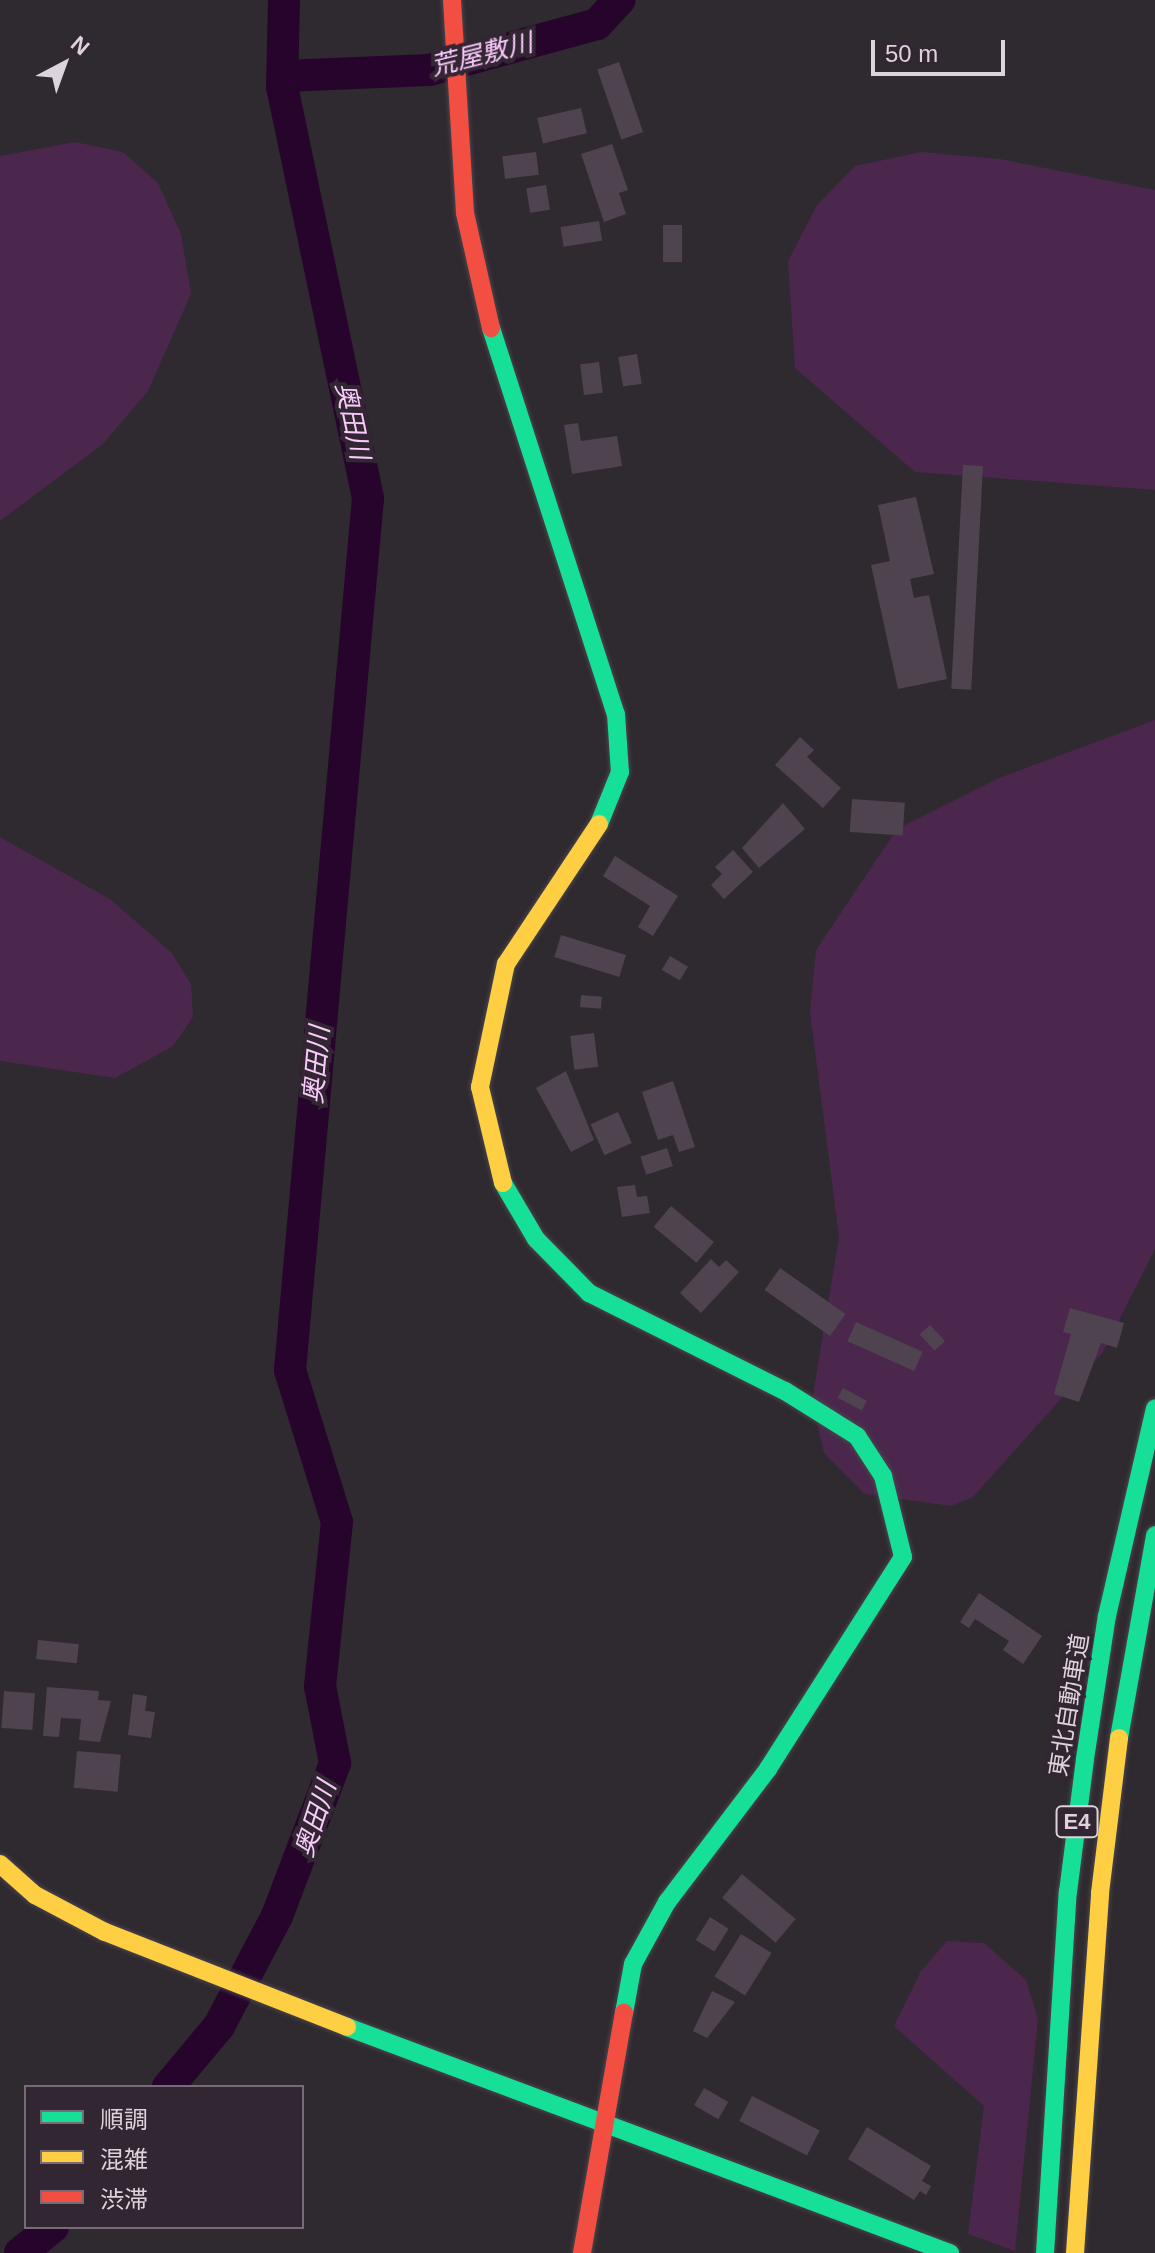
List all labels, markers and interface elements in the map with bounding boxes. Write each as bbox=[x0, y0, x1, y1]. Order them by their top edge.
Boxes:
north arrow bbox=[24, 24, 104, 104]
scale bar bbox=[875, 24, 1009, 74]
water label: 荒屋敷川 bbox=[428, 27, 536, 83]
text: N bbox=[66, 31, 94, 60]
text: 50 m bbox=[885, 40, 938, 67]
water label: 奥田川 bbox=[329, 380, 375, 462]
water label: 奥田川 bbox=[298, 1025, 336, 1105]
street label: 東北自動車道 bbox=[1044, 1632, 1094, 1778]
water label: 奥田川 bbox=[289, 1777, 343, 1861]
road number: E4 bbox=[1055, 1804, 1099, 1840]
legend bbox=[24, 2085, 304, 2229]
text: 順調 bbox=[100, 2106, 148, 2133]
text: 混雑 bbox=[100, 2146, 148, 2173]
text: 渋滞 bbox=[100, 2186, 148, 2213]

